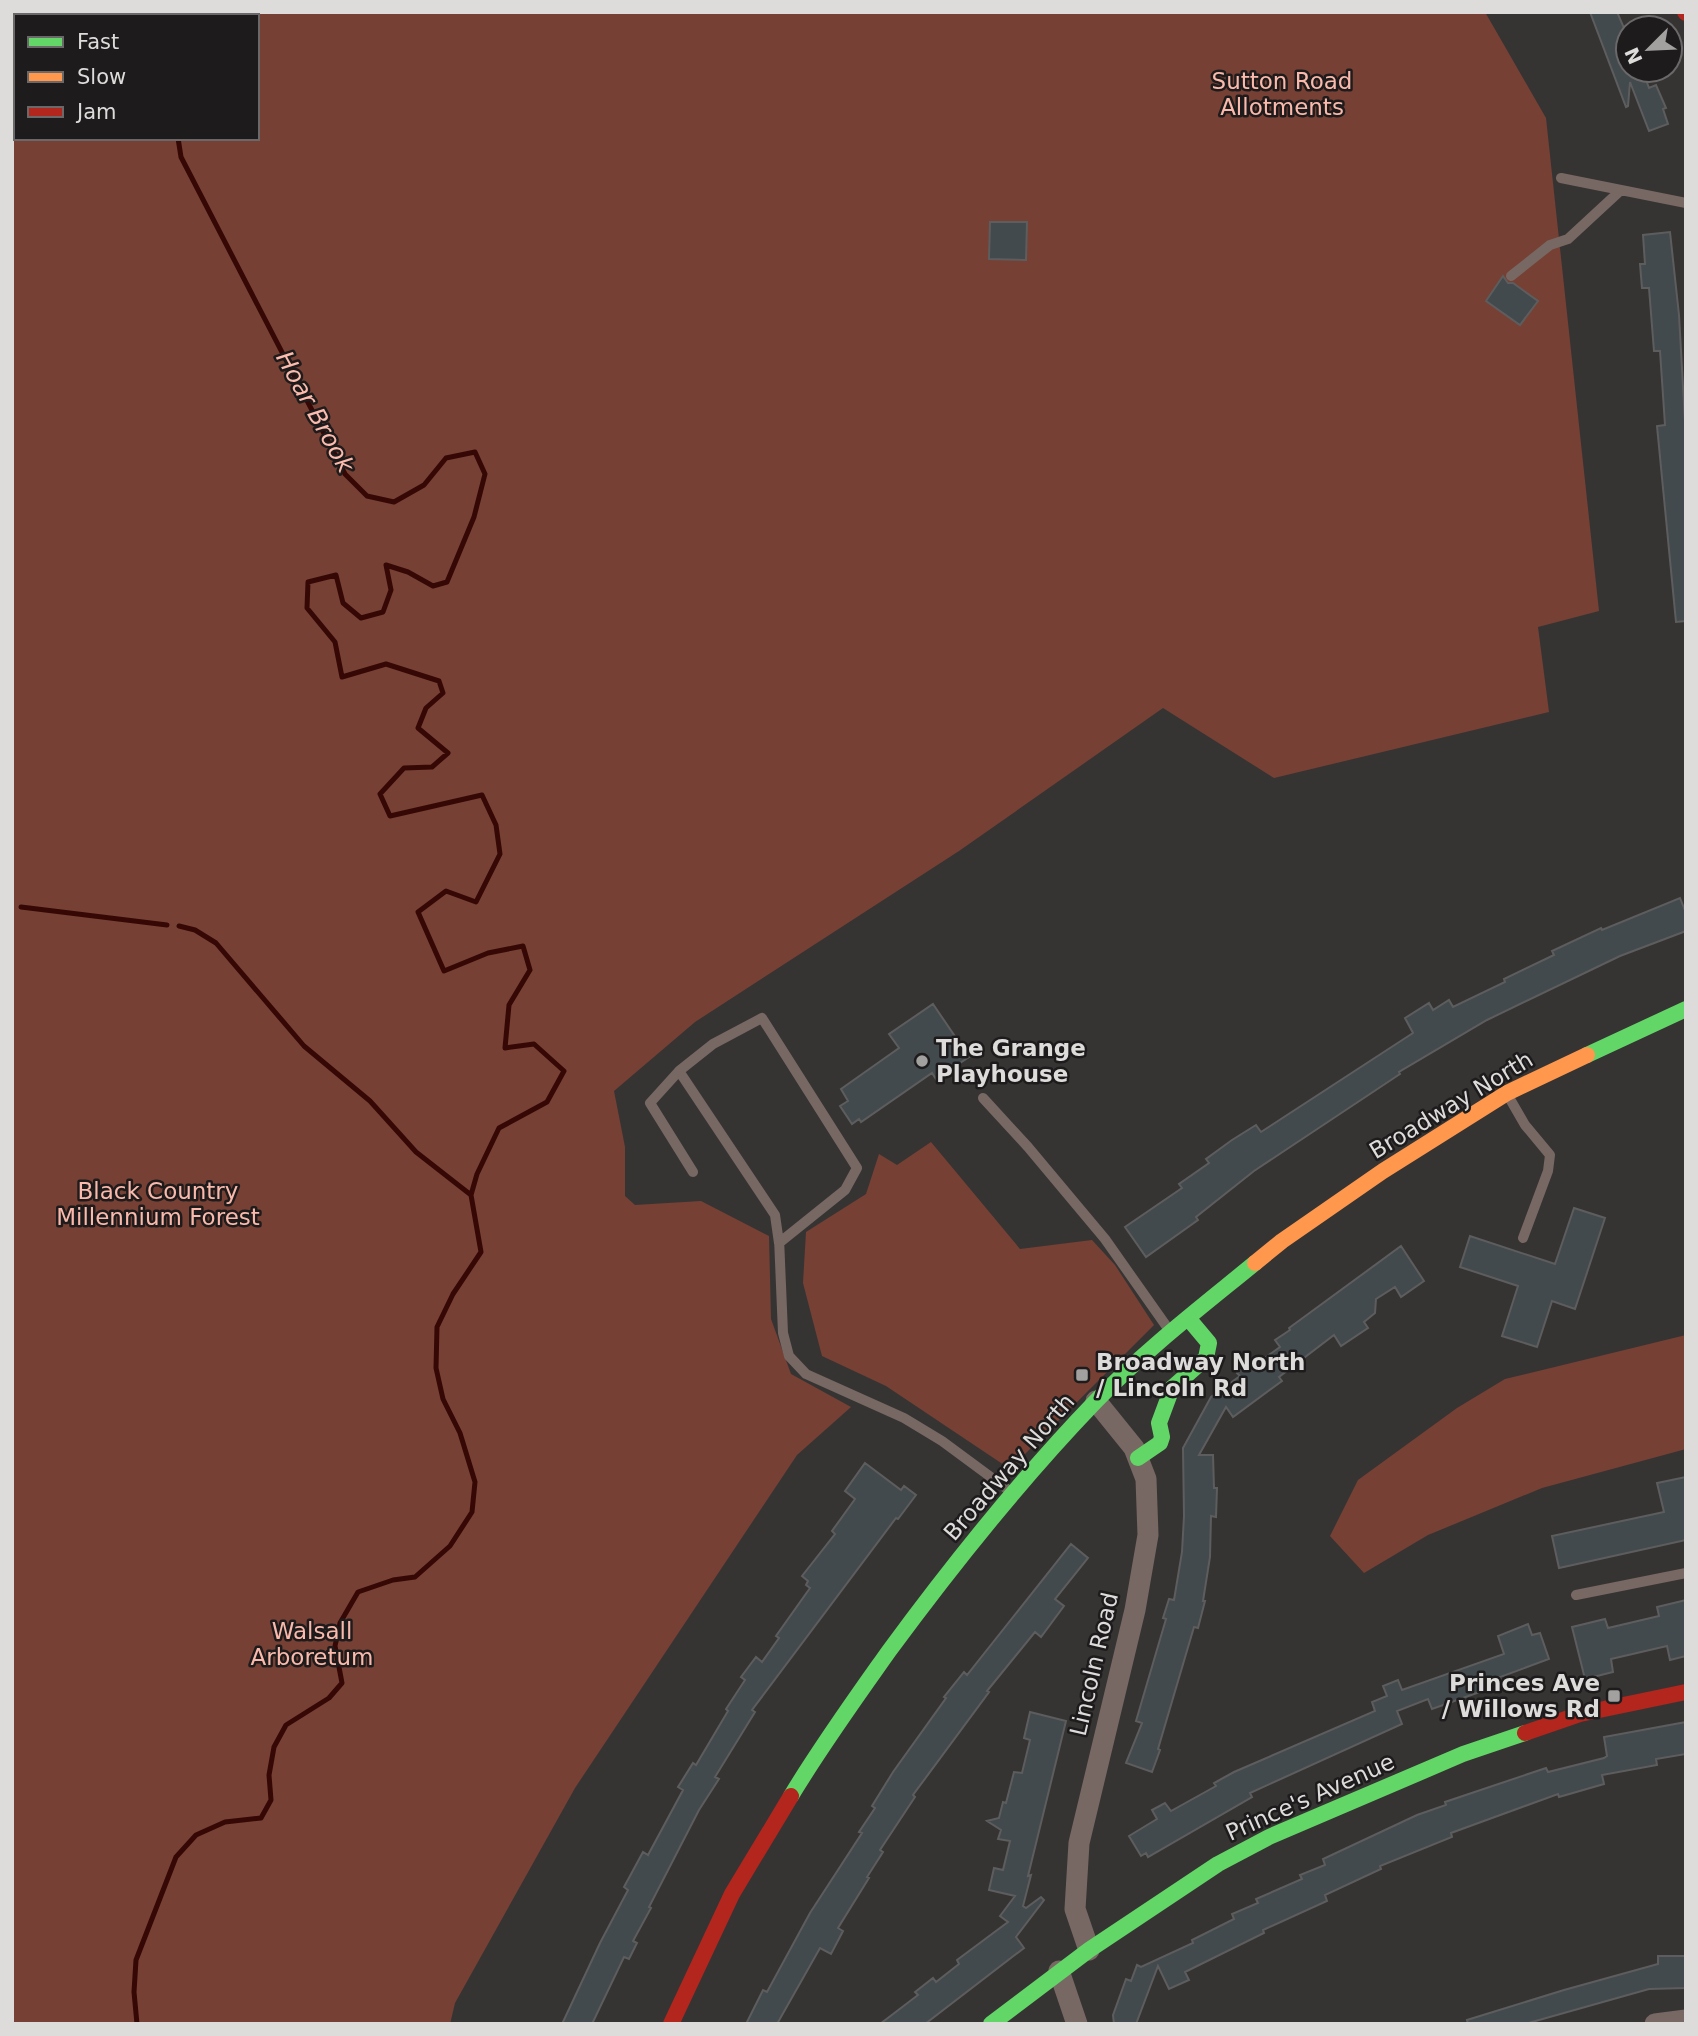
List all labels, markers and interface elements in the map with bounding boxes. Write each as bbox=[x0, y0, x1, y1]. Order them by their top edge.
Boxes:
legend bbox=[14, 14, 259, 140]
north arrow bbox=[1614, 14, 1684, 84]
text: Fast bbox=[77, 30, 119, 54]
text: N bbox=[1620, 44, 1647, 68]
text: Slow bbox=[77, 65, 126, 89]
park label: Sutton Road Allotments bbox=[1212, 68, 1352, 120]
text: Jam bbox=[75, 100, 117, 124]
water label: Hoar Brook bbox=[270, 346, 360, 479]
place label: The Grange Playhouse bbox=[936, 1035, 1086, 1087]
street label: Broadway North bbox=[1365, 1046, 1537, 1164]
marker: The Grange Playhouse bbox=[914, 1053, 930, 1069]
park label: Black Country Millennium Forest bbox=[56, 1178, 260, 1230]
place label: Broadway North / Lincoln Rd bbox=[1096, 1349, 1305, 1401]
marker: Broadway North / Lincoln Rd bbox=[1074, 1367, 1090, 1383]
street label: Broadway North bbox=[938, 1388, 1080, 1546]
street label: Lincoln Road bbox=[1065, 1590, 1123, 1738]
park label: Walsall Arboretum bbox=[251, 1618, 373, 1670]
place label: Princes Ave / Willows Rd bbox=[1442, 1670, 1600, 1722]
marker: Princes Ave / Willows Rd bbox=[1606, 1688, 1622, 1704]
street label: Prince's Avenue bbox=[1222, 1748, 1398, 1846]

